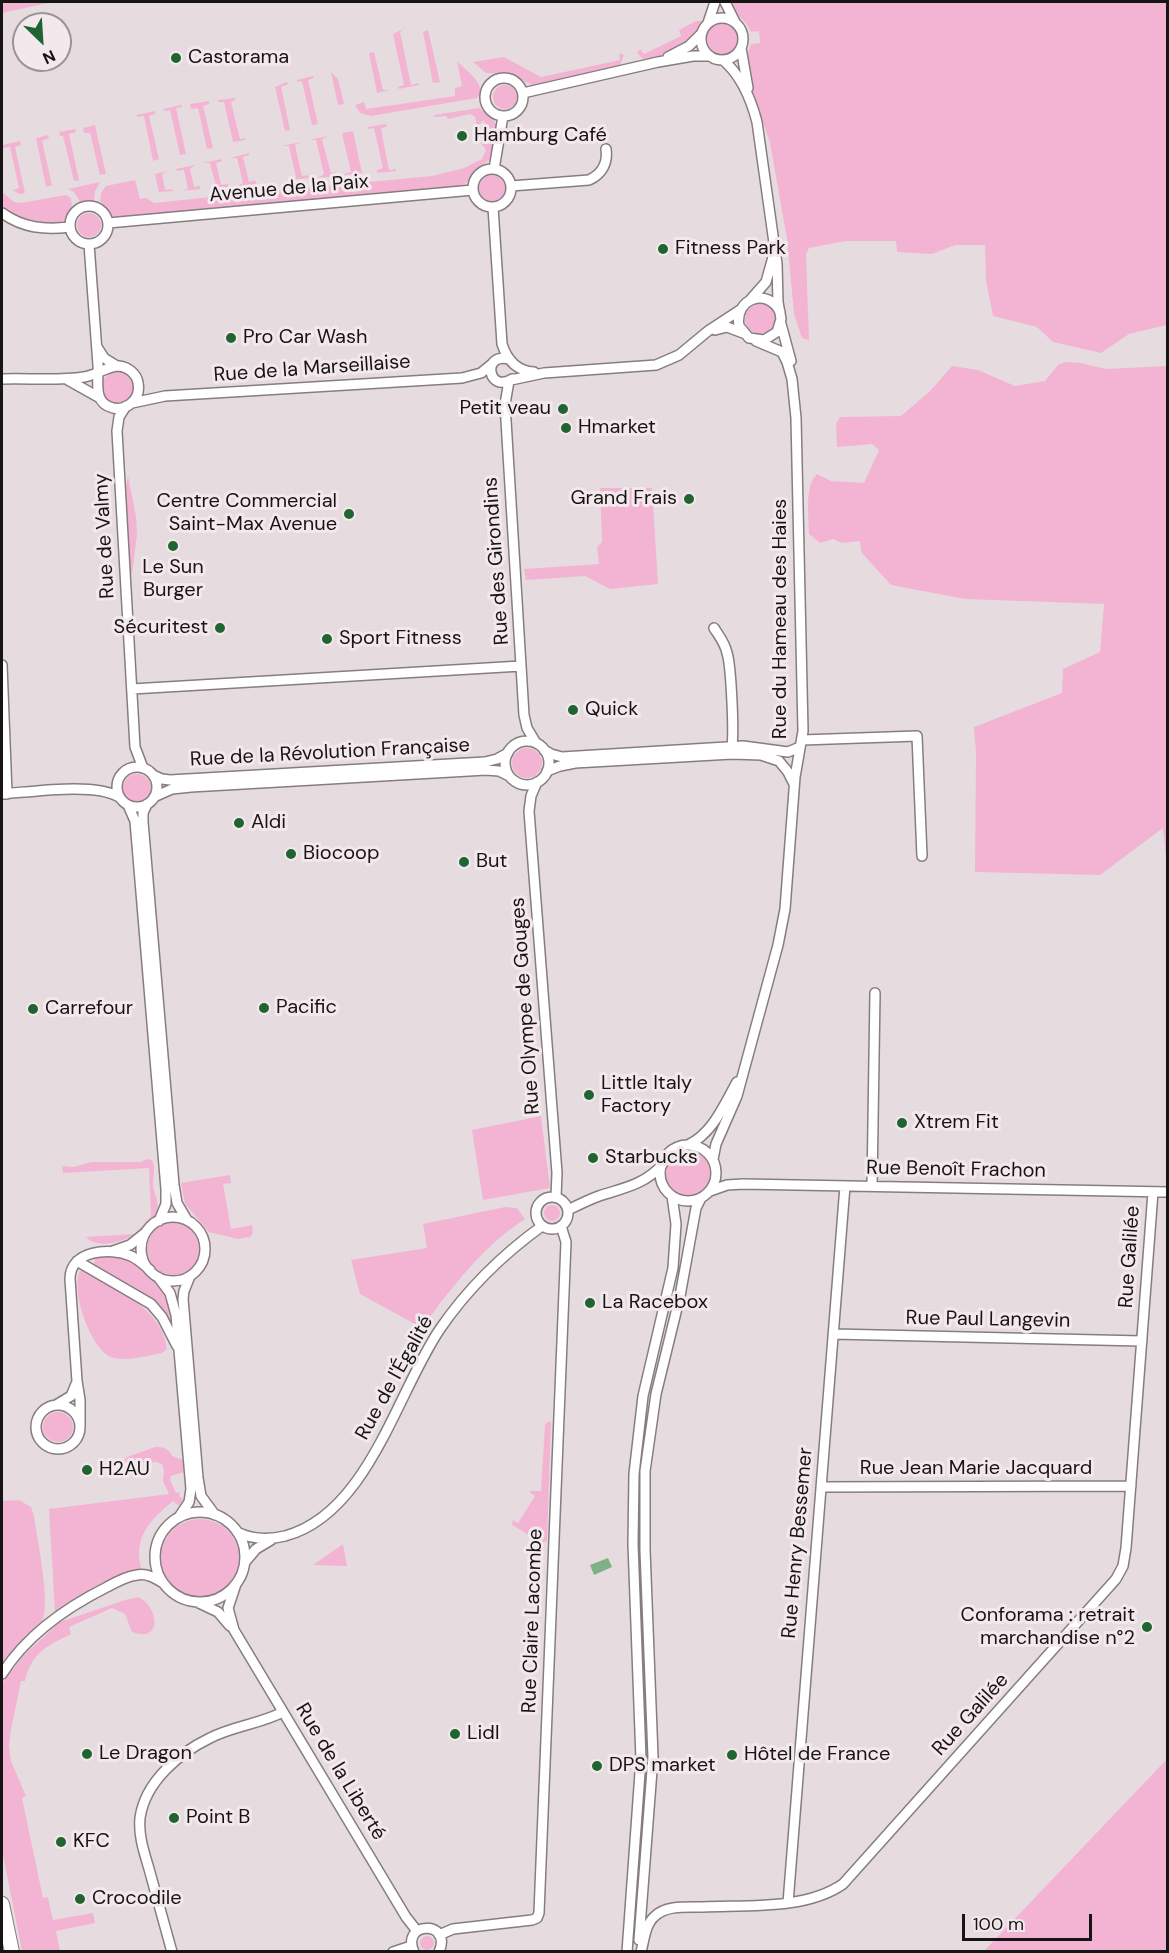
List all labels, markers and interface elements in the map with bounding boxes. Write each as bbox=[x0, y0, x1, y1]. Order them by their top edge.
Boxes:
north arrow bbox=[12, 12, 72, 72]
text: N bbox=[39, 45, 59, 69]
place label: Castorama bbox=[188, 46, 289, 70]
marker: Castorama bbox=[169, 51, 183, 65]
place label: Hamburg Café bbox=[474, 124, 607, 148]
marker: Hamburg Café bbox=[455, 129, 469, 143]
street label: Avenue de la Paix bbox=[208, 170, 370, 208]
place label: Fitness Park bbox=[675, 237, 786, 261]
marker: Fitness Park bbox=[656, 242, 670, 256]
place label: Pro Car Wash bbox=[243, 326, 368, 350]
marker: Pro Car Wash bbox=[224, 331, 238, 345]
street label: Rue de la Marseillaise bbox=[213, 350, 411, 388]
place label: Petit veau bbox=[459, 397, 551, 421]
marker: Petit veau bbox=[556, 402, 570, 416]
place label: Hmarket bbox=[578, 416, 656, 440]
marker: Hmarket bbox=[559, 421, 573, 435]
street label: Rue de Valmy bbox=[90, 473, 120, 599]
street label: Rue des Girondins bbox=[479, 476, 515, 646]
place label: Grand Frais bbox=[570, 487, 677, 511]
place label: Centre Commercial Saint-Max Avenue bbox=[156, 490, 337, 537]
marker: Grand Frais bbox=[682, 492, 696, 506]
street label: Rue du Hameau des Haies bbox=[769, 499, 793, 739]
marker: Centre Commercial Saint-Max Avenue bbox=[342, 507, 356, 521]
marker: Le Sun Burger bbox=[166, 539, 180, 553]
place label: Le Sun Burger bbox=[142, 556, 204, 603]
place label: Sécuritest bbox=[114, 616, 208, 640]
marker: Sécuritest bbox=[213, 621, 227, 635]
place label: Sport Fitness bbox=[339, 627, 462, 651]
marker: Sport Fitness bbox=[320, 632, 334, 646]
place label: Quick bbox=[585, 698, 638, 722]
marker: Quick bbox=[566, 703, 580, 717]
street label: Rue de la Révolution Française bbox=[189, 734, 471, 772]
place label: Aldi bbox=[251, 811, 286, 835]
marker: Aldi bbox=[232, 816, 246, 830]
place label: Biocoop bbox=[303, 842, 379, 866]
marker: Biocoop bbox=[284, 847, 298, 861]
place label: But bbox=[476, 850, 507, 874]
marker: But bbox=[457, 855, 471, 869]
street label: Rue Olympe de Gouges bbox=[506, 896, 546, 1116]
place label: Pacific bbox=[276, 996, 337, 1020]
place label: Carrefour bbox=[45, 997, 133, 1021]
marker: Pacific bbox=[257, 1001, 271, 1015]
marker: Carrefour bbox=[26, 1002, 40, 1016]
place label: Little Italy Factory bbox=[601, 1072, 692, 1119]
marker: Little Italy Factory bbox=[582, 1088, 596, 1102]
place label: Xtrem Fit bbox=[914, 1111, 999, 1135]
marker: Xtrem Fit bbox=[895, 1116, 909, 1130]
place label: Starbucks bbox=[605, 1146, 698, 1170]
marker: Starbucks bbox=[586, 1151, 600, 1165]
street label: Rue Benoît Frachon bbox=[866, 1156, 1046, 1184]
street label: Rue Galilée bbox=[1114, 1205, 1146, 1309]
place label: La Racebox bbox=[602, 1291, 708, 1315]
marker: La Racebox bbox=[583, 1296, 597, 1310]
street label: Rue Paul Langevin bbox=[905, 1307, 1071, 1333]
street label: Rue de l'Égalité bbox=[351, 1312, 439, 1444]
street label: Rue Henry Bessemer bbox=[778, 1446, 818, 1640]
street label: Rue Jean Marie Jacquard bbox=[860, 1457, 1092, 1481]
place label: H2AU bbox=[99, 1458, 150, 1482]
marker: H2AU bbox=[80, 1463, 94, 1477]
street label: Rue Claire Lacombe bbox=[518, 1528, 548, 1714]
place label: Conforama : retrait marchandise n°2 bbox=[961, 1604, 1135, 1651]
marker: Conforama : retrait marchandise n°2 bbox=[1140, 1620, 1154, 1634]
street label: Rue Galilée bbox=[928, 1669, 1014, 1761]
street label: Rue de la Liberté bbox=[290, 1699, 390, 1845]
place label: Lidl bbox=[467, 1722, 499, 1746]
marker: Lidl bbox=[448, 1727, 462, 1741]
place label: Le Dragon bbox=[99, 1742, 192, 1766]
place label: Hôtel de France bbox=[744, 1743, 890, 1767]
marker: Le Dragon bbox=[80, 1747, 94, 1761]
marker: Hôtel de France bbox=[725, 1748, 739, 1762]
place label: DPS market bbox=[609, 1754, 716, 1778]
marker: DPS market bbox=[590, 1759, 604, 1773]
place label: Point B bbox=[186, 1806, 250, 1830]
marker: Point B bbox=[167, 1811, 181, 1825]
place label: KFC bbox=[73, 1830, 110, 1854]
marker: KFC bbox=[54, 1835, 68, 1849]
place label: Crocodile bbox=[92, 1887, 182, 1911]
marker: Crocodile bbox=[73, 1892, 87, 1906]
scale bar bbox=[965, 1902, 1096, 1940]
text: 100 m bbox=[973, 1912, 1024, 1936]

